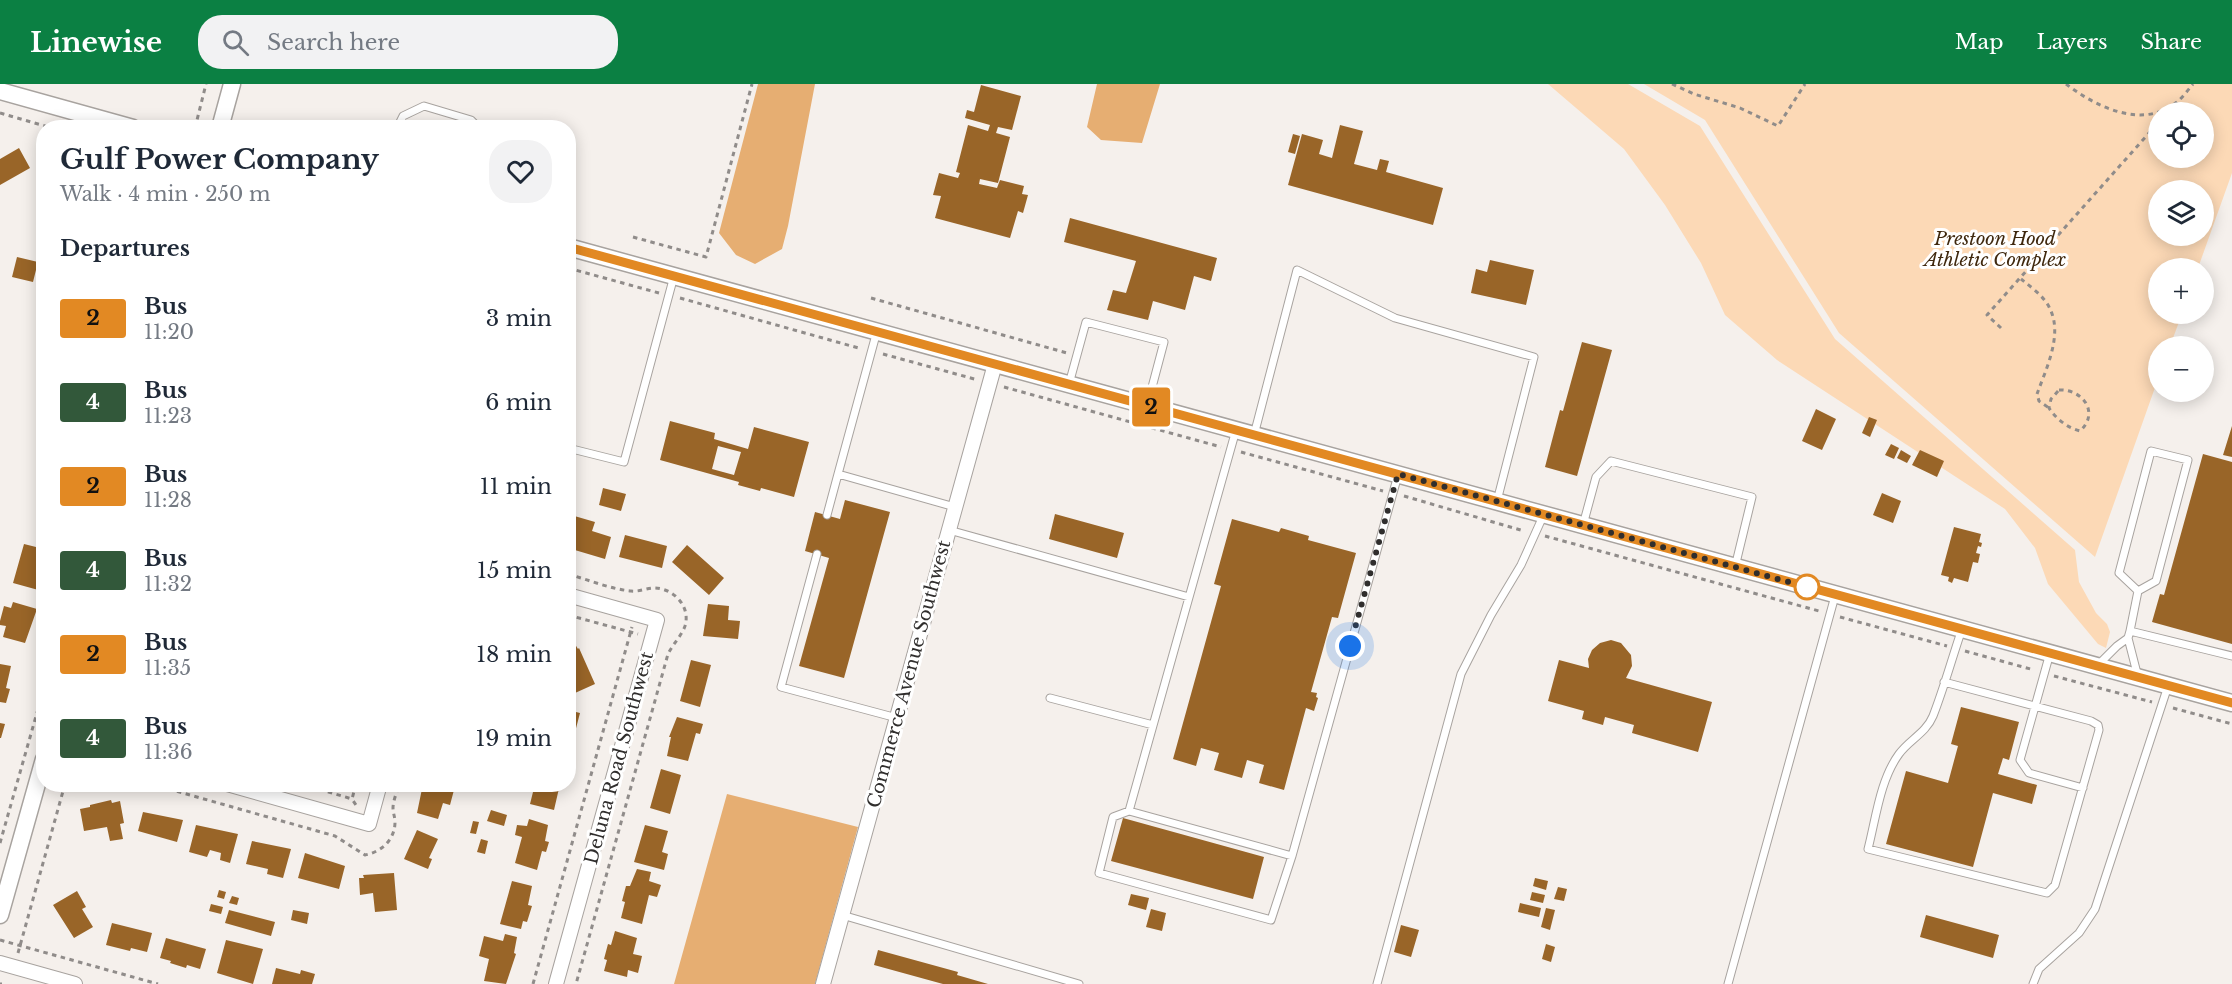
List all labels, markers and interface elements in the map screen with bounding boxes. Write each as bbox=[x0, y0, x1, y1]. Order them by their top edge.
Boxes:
search box bbox=[198, 15, 618, 69]
text: Linewise bbox=[30, 25, 162, 60]
icon: search bbox=[219, 26, 252, 59]
text: Search here bbox=[267, 29, 400, 56]
text: Map bbox=[1955, 29, 2004, 55]
text: Layers bbox=[2037, 29, 2108, 55]
text: Share bbox=[2141, 29, 2202, 55]
map controls bbox=[2148, 102, 2214, 402]
button: locate bbox=[2148, 102, 2214, 168]
button: heart bbox=[489, 140, 552, 203]
text: Gulf Power Company bbox=[60, 142, 379, 177]
button: layers bbox=[2148, 180, 2214, 246]
text: Walk · 4 min · 250 m bbox=[60, 182, 270, 206]
park label: Prestoon Hood Athletic Complex bbox=[1922, 228, 2066, 271]
text: Departures bbox=[60, 235, 190, 262]
button: + bbox=[2148, 258, 2214, 324]
text: Bus bbox=[144, 293, 187, 320]
text: 2 bbox=[86, 305, 100, 331]
text: 3 min bbox=[486, 305, 552, 332]
text: 11:20 bbox=[144, 320, 194, 344]
button: − bbox=[2148, 336, 2214, 402]
text: Bus bbox=[144, 377, 187, 404]
line badge: 2 bbox=[1132, 388, 1170, 426]
text: 4 bbox=[86, 389, 100, 415]
text: 6 min bbox=[485, 389, 552, 416]
text: 2 bbox=[1144, 394, 1158, 420]
text: 11:23 bbox=[144, 404, 192, 428]
text: Bus bbox=[144, 461, 187, 488]
text: 2 bbox=[86, 473, 100, 499]
text: 11 min bbox=[480, 473, 552, 500]
text: 11:28 bbox=[144, 488, 192, 512]
street label: Commerce Avenue Southwest bbox=[863, 538, 955, 810]
text: Bus bbox=[144, 545, 187, 572]
text: 4 bbox=[86, 557, 100, 583]
text: 15 min bbox=[477, 557, 552, 584]
text: 11:32 bbox=[144, 572, 192, 596]
unlabelled marker bbox=[1794, 574, 1820, 600]
text: Bus bbox=[144, 629, 187, 656]
your location bbox=[1335, 631, 1365, 661]
text: 2 bbox=[86, 641, 100, 667]
text: 18 min bbox=[476, 641, 552, 668]
street label: Deluna Road Southwest bbox=[580, 649, 658, 867]
text: 11:35 bbox=[144, 656, 191, 680]
text: Bus bbox=[144, 713, 187, 740]
text: 4 bbox=[86, 725, 100, 751]
text: 19 min bbox=[475, 725, 552, 752]
text: 11:36 bbox=[144, 740, 193, 764]

